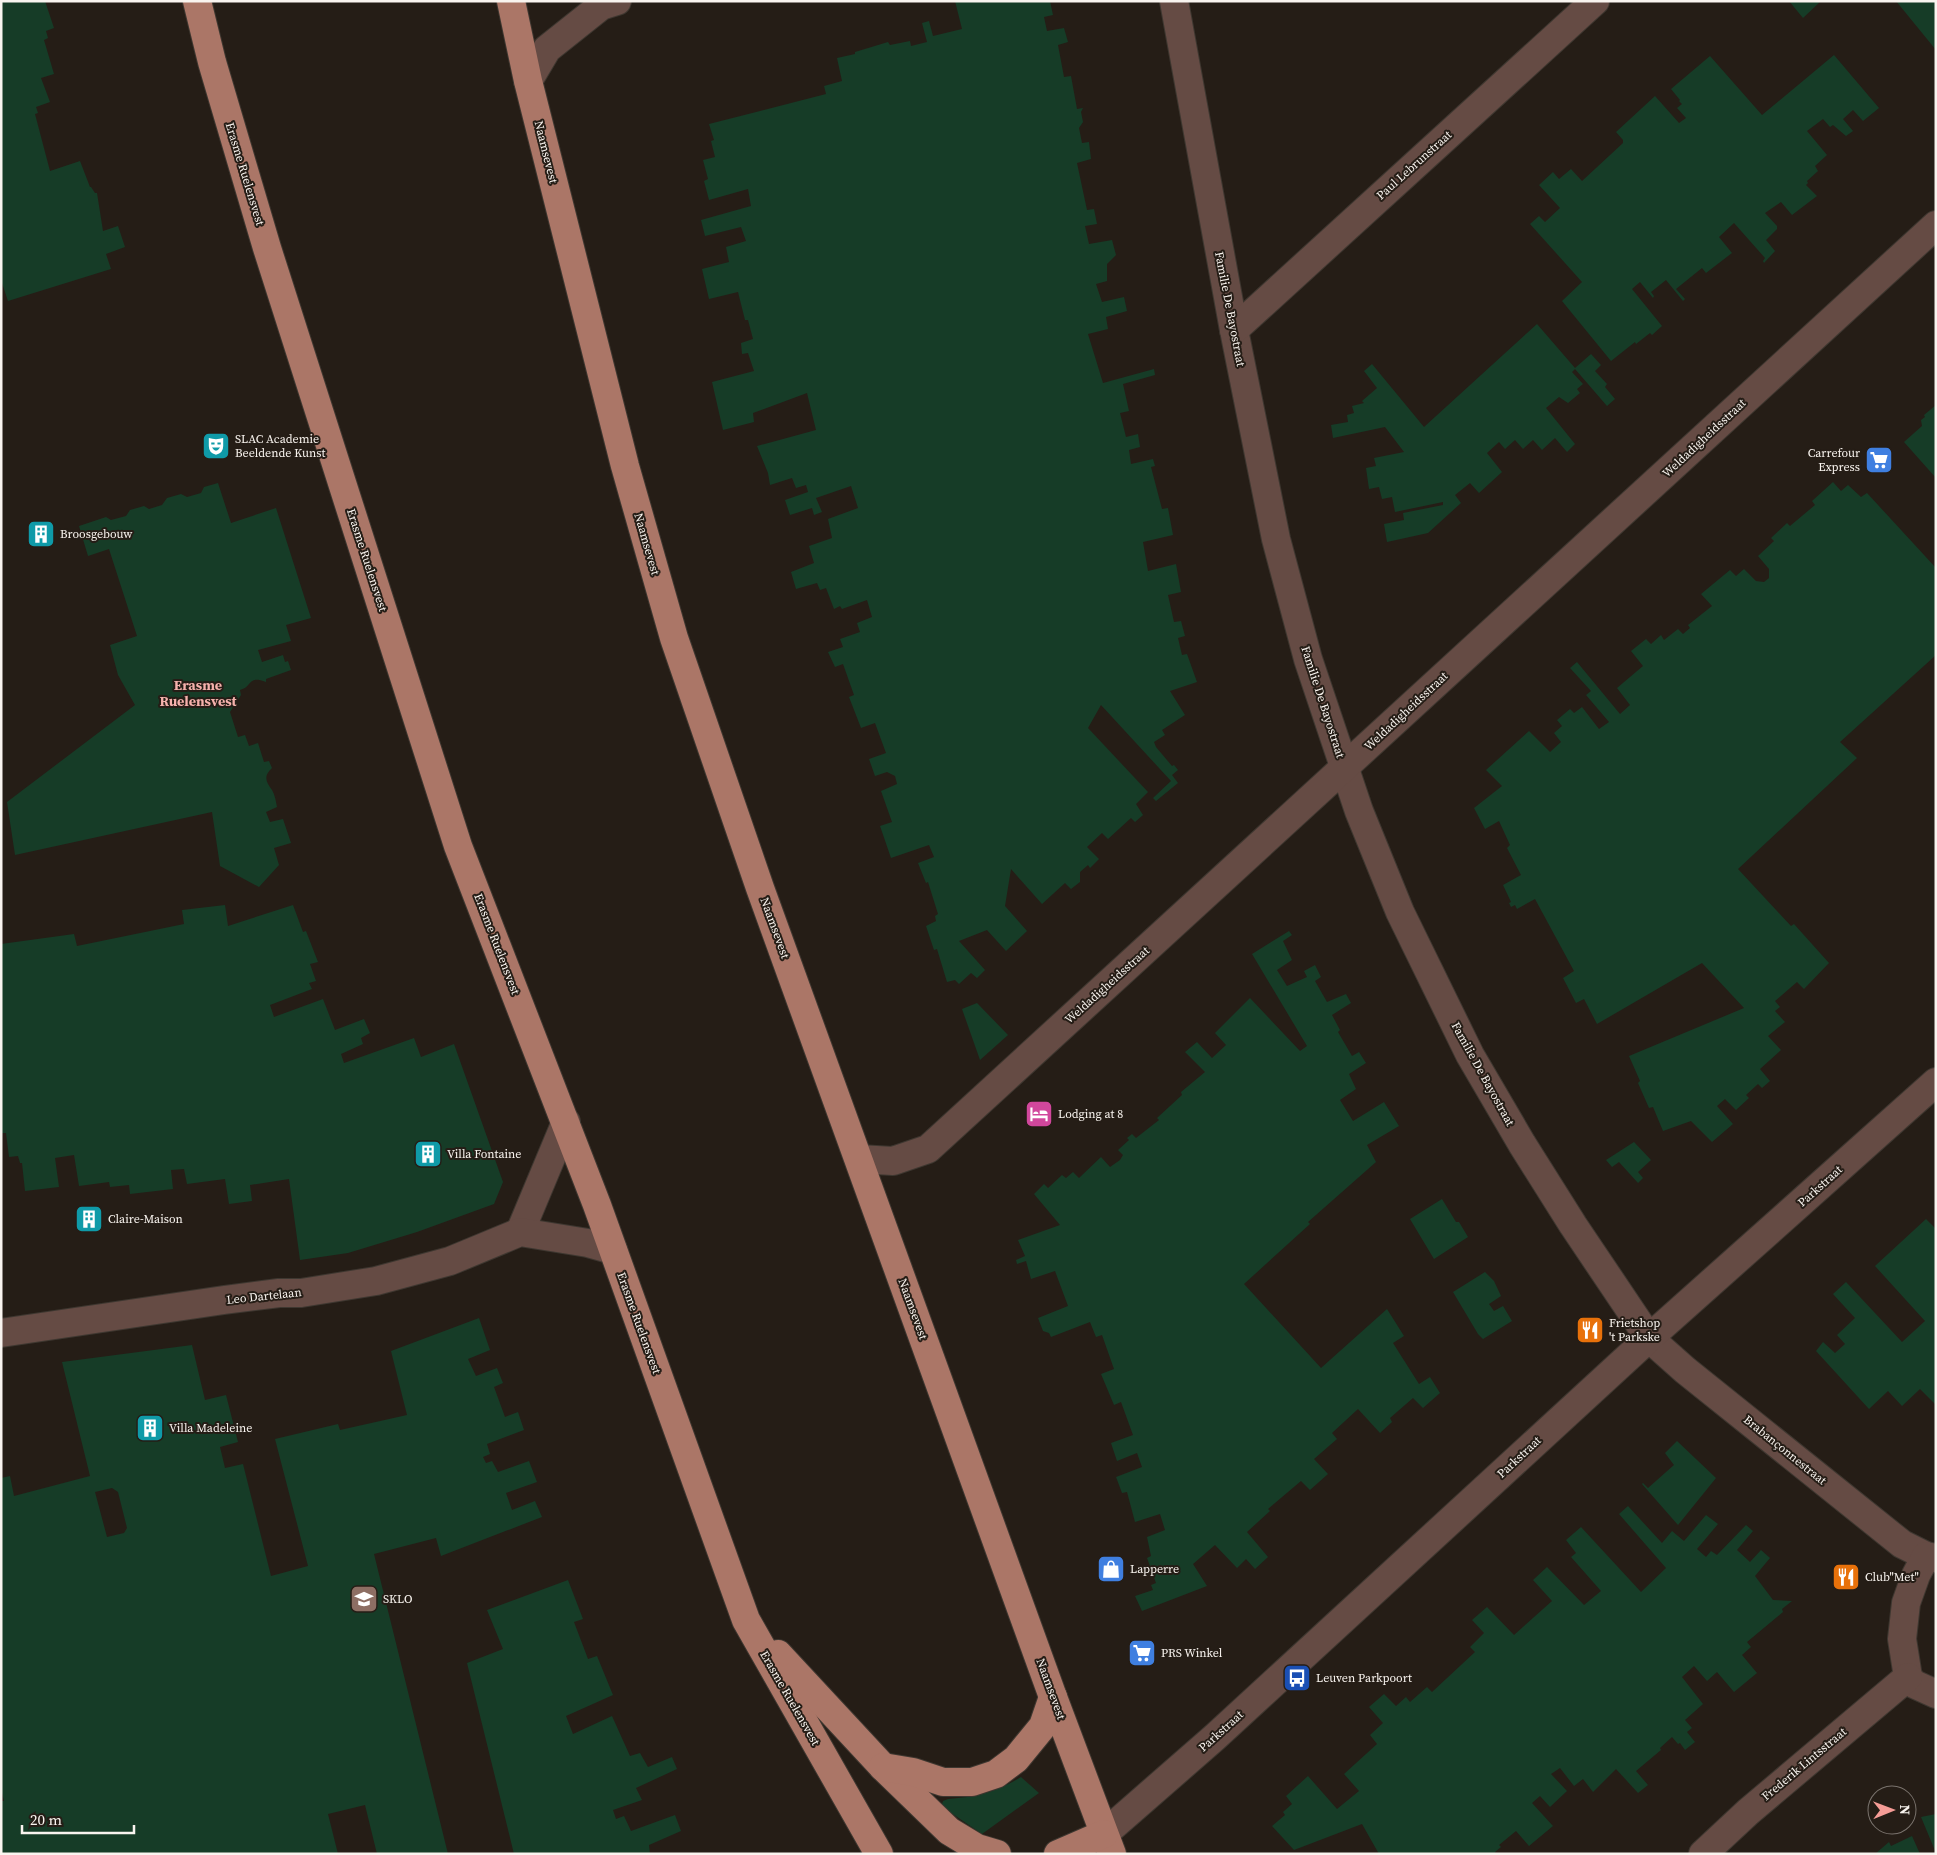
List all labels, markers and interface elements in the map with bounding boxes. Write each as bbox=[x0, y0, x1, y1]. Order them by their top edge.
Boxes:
street label: Naamsevest bbox=[531, 119, 562, 185]
street label: Erasme Ruelensvest bbox=[222, 120, 268, 228]
street label: Paul Lebrunstraat bbox=[1373, 127, 1455, 203]
street label: Familie De Bayostraat bbox=[1211, 250, 1249, 368]
street label: Weldadigheidsstraat bbox=[1659, 395, 1749, 481]
theatre icon: SLAC Academie Beeldende Kunst bbox=[201, 431, 231, 461]
place label: SLAC Academie Beeldende Kunst bbox=[235, 431, 325, 461]
place label: Carrefour Express bbox=[1808, 445, 1860, 475]
supermarket icon: Carrefour Express bbox=[1864, 445, 1894, 475]
street label: Erasme Ruelensvest bbox=[343, 507, 391, 613]
street label: Naamsevest bbox=[631, 511, 664, 577]
building icon: Broosgebouw bbox=[26, 519, 56, 549]
place label: Broosgebouw bbox=[60, 526, 133, 542]
street label: Familie De Bayostraat bbox=[1297, 644, 1349, 760]
street label: Weldadigheidsstraat bbox=[1361, 668, 1451, 754]
district label: Erasme Ruelensvest bbox=[159, 675, 238, 711]
street label: Erasme Ruelensvest bbox=[470, 891, 524, 997]
street label: Naamsevest bbox=[757, 895, 793, 961]
street label: Weldadigheidsstraat bbox=[1061, 943, 1153, 1027]
street label: Familie De Bayostraat bbox=[1448, 1019, 1518, 1129]
hotel icon: Lodging at 8 bbox=[1024, 1099, 1054, 1129]
place label: Lodging at 8 bbox=[1058, 1106, 1123, 1122]
building icon: Villa Fontaine bbox=[413, 1139, 443, 1169]
place label: Villa Fontaine bbox=[447, 1146, 521, 1162]
street label: Parkstraat bbox=[1794, 1162, 1846, 1210]
building icon: Claire-Maison bbox=[74, 1204, 104, 1234]
place label: Claire-Maison bbox=[108, 1211, 183, 1227]
street label: Erasme Ruelensvest bbox=[613, 1270, 665, 1376]
street label: Naamsevest bbox=[895, 1276, 931, 1342]
street label: Leo Dartelaan bbox=[226, 1284, 302, 1308]
restaurant icon: Frietshop 't Parkske bbox=[1575, 1315, 1605, 1345]
place label: Frietshop 't Parkske bbox=[1609, 1315, 1660, 1345]
street label: Brabançonnestraat bbox=[1740, 1412, 1830, 1488]
building icon: Villa Madeleine bbox=[135, 1413, 165, 1443]
place label: Villa Madeleine bbox=[169, 1420, 252, 1436]
street label: Parkstraat bbox=[1494, 1432, 1545, 1481]
shop icon: Lapperre bbox=[1096, 1554, 1126, 1584]
place label: Lapperre bbox=[1130, 1561, 1179, 1577]
restaurant icon: Club"Met" bbox=[1831, 1562, 1861, 1592]
place label: Club"Met" bbox=[1865, 1569, 1919, 1585]
school or university icon: SKLO bbox=[349, 1584, 379, 1614]
place label: SKLO bbox=[383, 1591, 412, 1607]
supermarket icon: PRS Winkel bbox=[1127, 1638, 1157, 1668]
place label: PRS Winkel bbox=[1161, 1645, 1223, 1661]
street label: Erasme Ruelensvest bbox=[756, 1648, 824, 1748]
street label: Naamsevest bbox=[1033, 1656, 1069, 1722]
bus stop icon: Leuven Parkpoort bbox=[1282, 1663, 1312, 1693]
place label: Leuven Parkpoort bbox=[1316, 1670, 1412, 1686]
street label: Parkstraat bbox=[1195, 1707, 1247, 1755]
street label: Frederik Lintsstraat bbox=[1758, 1724, 1850, 1804]
north arrow bbox=[1867, 1785, 1917, 1835]
scale bar bbox=[22, 1802, 135, 1834]
text: N bbox=[1895, 1804, 1915, 1815]
text: 20 m bbox=[30, 1809, 62, 1830]

